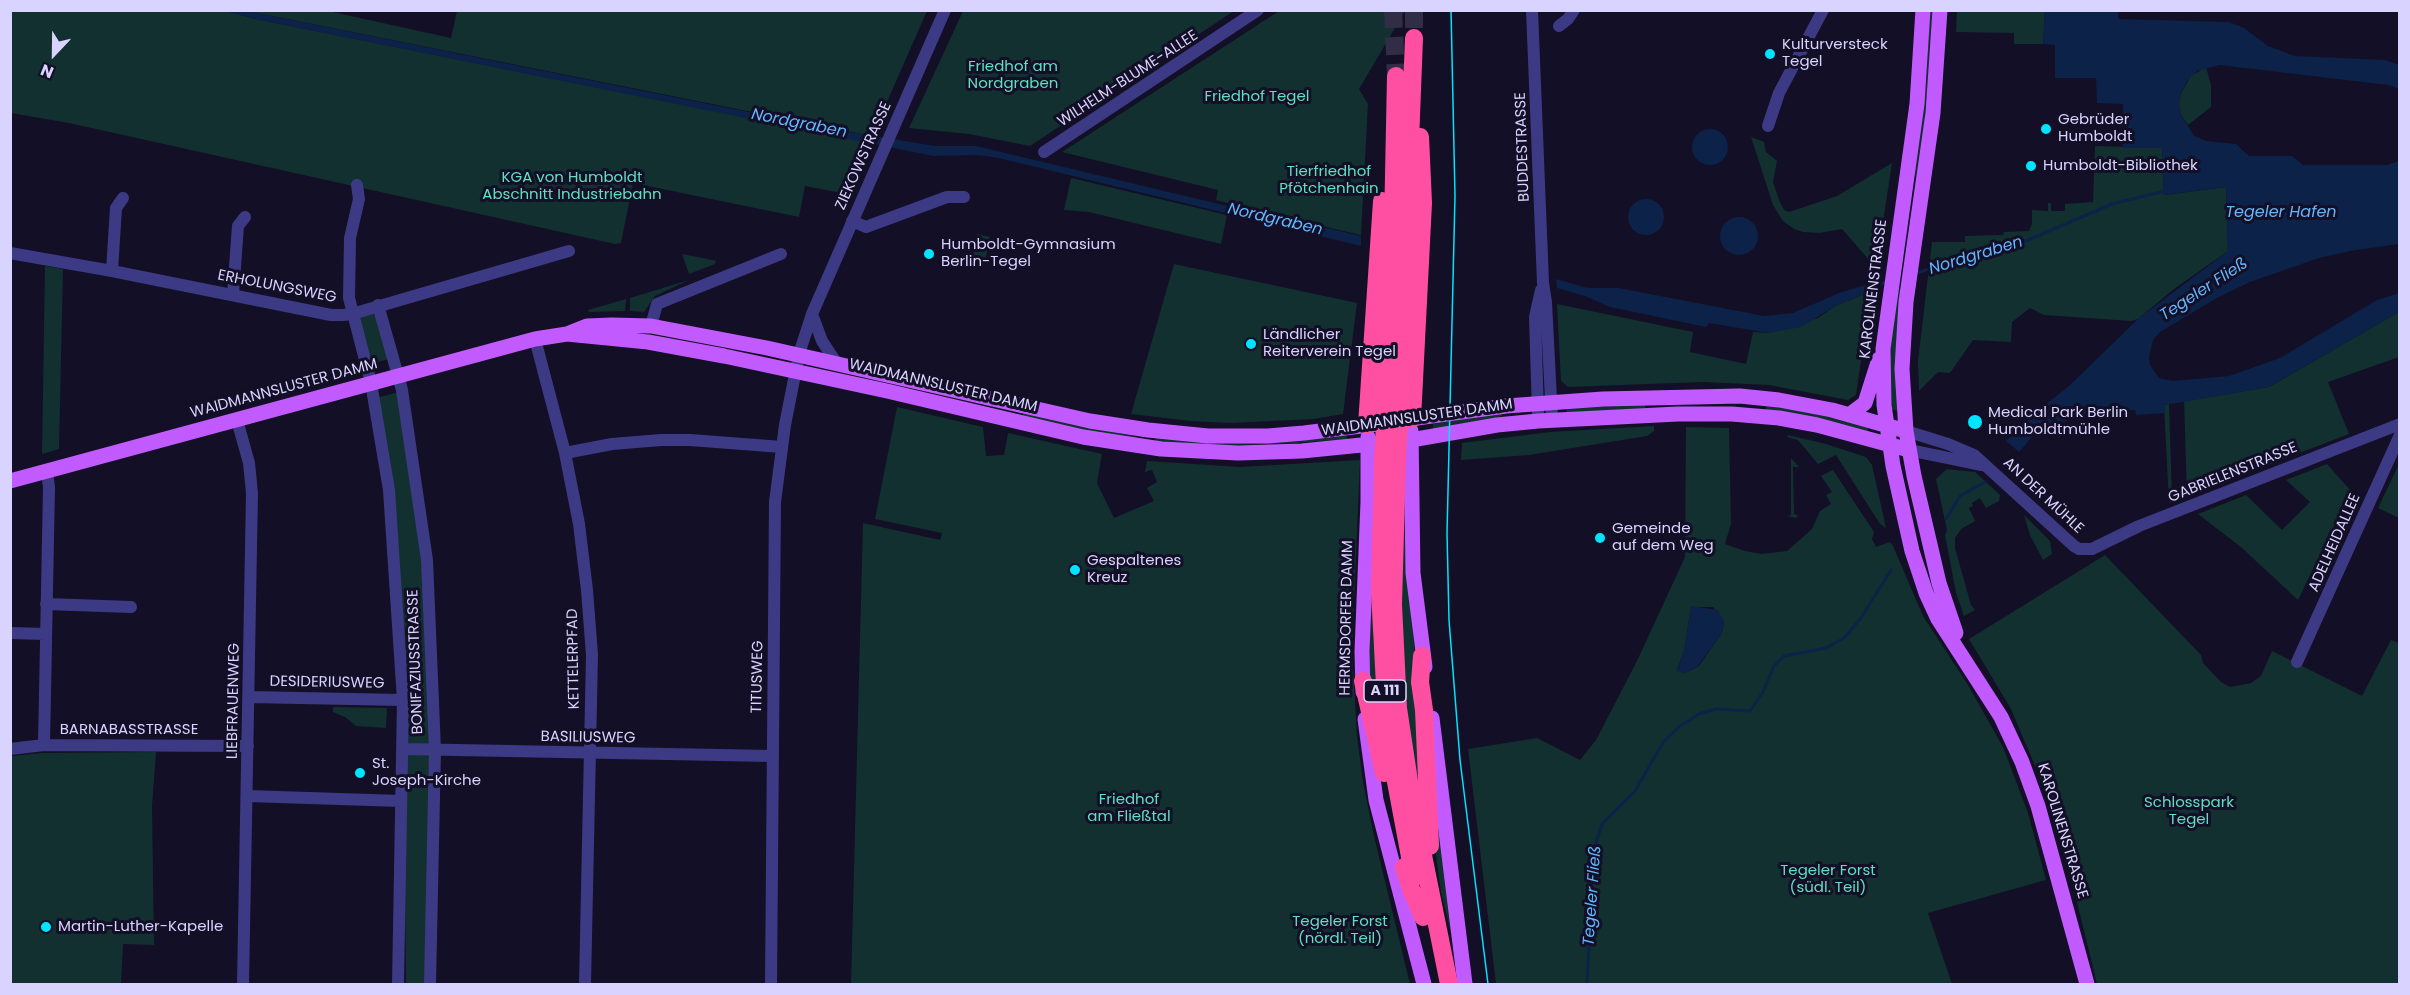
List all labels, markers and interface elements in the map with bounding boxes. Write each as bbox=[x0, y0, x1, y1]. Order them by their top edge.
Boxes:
north arrow bbox=[24, 24, 84, 84]
street label: WILHELM-BLUME-ALLEE bbox=[1054, 27, 1202, 131]
place label: Kulturversteck Tegel bbox=[1782, 36, 1888, 71]
marker: Kulturversteck Tegel bbox=[1763, 47, 1777, 61]
text: N bbox=[37, 58, 57, 84]
park label: Friedhof am Nordgraben bbox=[968, 58, 1058, 93]
park label: Friedhof Tegel bbox=[1205, 88, 1309, 106]
street label: BUDDESTRASSE bbox=[1512, 92, 1534, 202]
street label: ZIEKOWSTRASSE bbox=[832, 99, 896, 213]
water label: Nordgraben bbox=[750, 105, 848, 143]
place label: Gebrüder Humboldt bbox=[2058, 111, 2132, 146]
marker: Gebrüder Humboldt bbox=[2039, 122, 2053, 136]
place label: Humboldt-Bibliothek bbox=[2043, 157, 2198, 175]
marker: Humboldt-Bibliothek bbox=[2024, 159, 2038, 173]
park label: Tierfriedhof Pfötchenhain bbox=[1279, 163, 1379, 198]
park label: KGA von Humboldt Abschnitt Industriebahn bbox=[482, 169, 662, 204]
water label: Nordgraben bbox=[1226, 200, 1324, 240]
water label: Tegeler Hafen bbox=[2225, 203, 2337, 223]
street label: KAROLINENSTRASSE bbox=[1857, 218, 1891, 360]
water label: Nordgraben bbox=[1927, 233, 2025, 279]
place label: Humboldt-Gymnasium Berlin-Tegel bbox=[941, 236, 1116, 271]
marker: Humboldt-Gymnasium Berlin-Tegel bbox=[922, 247, 936, 261]
water label: Tegeler Fließ bbox=[2157, 255, 2251, 325]
street label: ERHOLUNGSWEG bbox=[216, 267, 338, 307]
place label: Ländlicher Reiterverein Tegel bbox=[1263, 326, 1396, 361]
marker: Ländlicher Reiterverein Tegel bbox=[1244, 337, 1258, 351]
street label: WAIDMANNSLUSTER DAMM bbox=[189, 355, 379, 423]
street label: WAIDMANNSLUSTER DAMM bbox=[847, 356, 1039, 416]
street label: WAIDMANNSLUSTER DAMM bbox=[1320, 396, 1514, 440]
place label: Medical Park Berlin Humboldtmühle bbox=[1988, 404, 2128, 439]
marker: Medical Park Berlin Humboldtmühle bbox=[1966, 413, 1984, 431]
street label: GABRIELENSTRASSE bbox=[2166, 439, 2300, 507]
street label: AN DER MÜHLE bbox=[1999, 454, 2087, 538]
street label: ADELHEIDALLEE bbox=[2305, 491, 2365, 595]
place label: Gemeinde auf dem Weg bbox=[1612, 520, 1714, 555]
marker: Gemeinde auf dem Weg bbox=[1593, 531, 1607, 545]
street label: HERMSDORFER DAMM bbox=[1337, 540, 1357, 696]
place label: Gespaltenes Kreuz bbox=[1087, 552, 1181, 587]
marker: Gespaltenes Kreuz bbox=[1068, 563, 1082, 577]
street label: BONIFAZIUSSTRASSE bbox=[404, 589, 428, 735]
street label: KETTELERPFAD bbox=[564, 608, 584, 710]
street label: TITUSWEG bbox=[748, 640, 768, 714]
street label: LIEBFRAUENWEG bbox=[224, 643, 244, 759]
street label: DESIDERIUSWEG bbox=[269, 673, 385, 693]
road number: A 111 bbox=[1364, 680, 1406, 702]
street label: BARNABASSTRASSE bbox=[60, 721, 198, 739]
street label: BASILIUSWEG bbox=[540, 728, 636, 748]
place label: St. Joseph-Kirche bbox=[372, 755, 481, 790]
street label: KAROLINENSTRASSE bbox=[2033, 761, 2091, 901]
marker: St. Joseph-Kirche bbox=[353, 766, 367, 780]
park label: Friedhof am Fließtal bbox=[1087, 791, 1171, 826]
park label: Schlosspark Tegel bbox=[2144, 794, 2234, 829]
water label: Tegeler Fließ bbox=[1580, 845, 1606, 947]
park label: Tegeler Forst (südl. Teil) bbox=[1780, 862, 1876, 897]
park label: Tegeler Forst (nördl. Teil) bbox=[1292, 913, 1388, 948]
place label: Martin-Luther-Kapelle bbox=[58, 918, 223, 936]
marker: Martin-Luther-Kapelle bbox=[39, 920, 53, 934]

